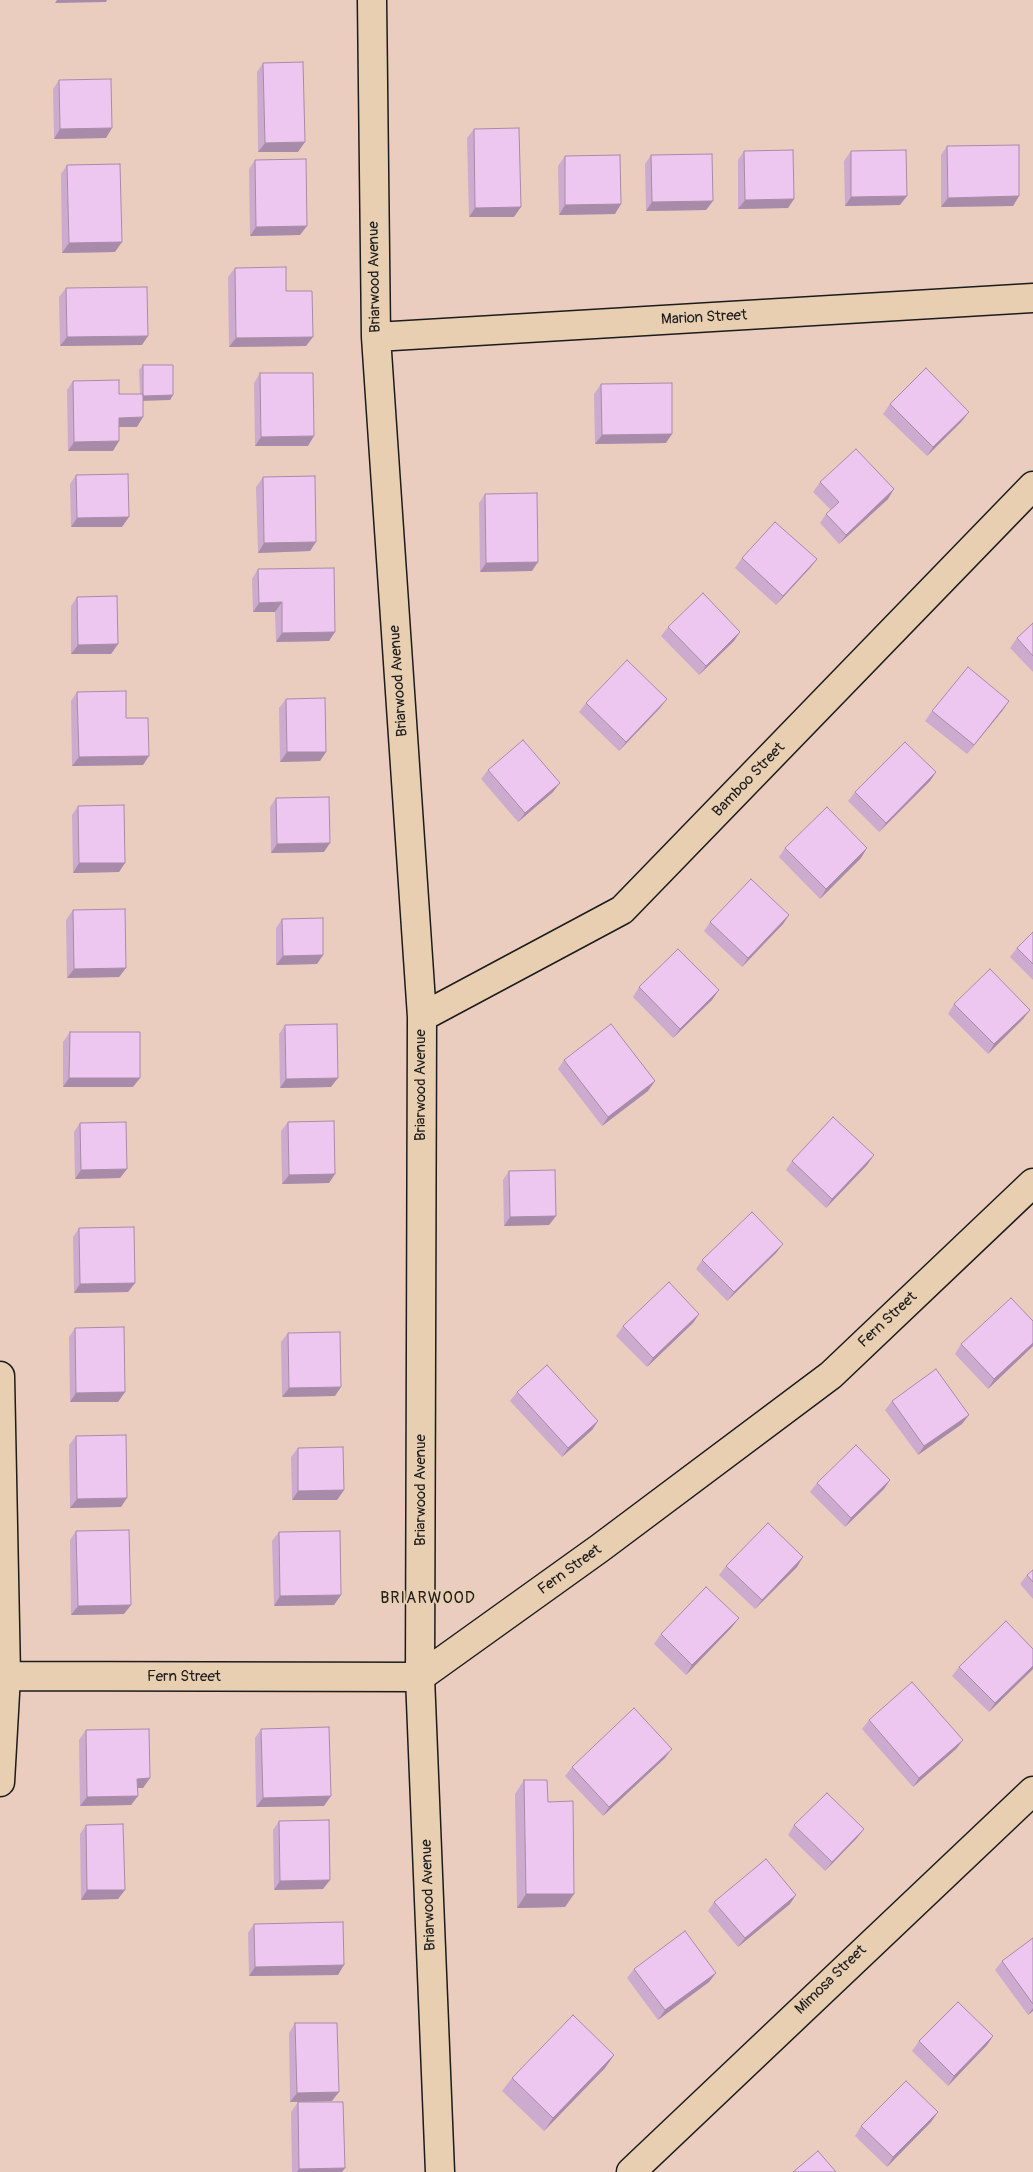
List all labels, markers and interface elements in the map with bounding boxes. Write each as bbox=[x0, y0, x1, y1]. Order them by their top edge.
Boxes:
street label: Briarwood Avenue bbox=[365, 221, 385, 333]
street label: Marion Street bbox=[661, 307, 747, 329]
street label: Briarwood Avenue bbox=[386, 625, 412, 737]
street label: Bamboo Street bbox=[709, 739, 789, 821]
street label: Briarwood Avenue bbox=[412, 1029, 430, 1141]
street label: Fern Street bbox=[855, 1288, 921, 1352]
street label: Briarwood Avenue bbox=[412, 1434, 430, 1546]
street label: Fern Street bbox=[535, 1541, 605, 1599]
district label: BRIARWOOD bbox=[379, 1589, 477, 1609]
street label: Fern Street bbox=[147, 1668, 221, 1686]
street label: Briarwood Avenue bbox=[418, 1839, 440, 1951]
street label: Mimosa Street bbox=[792, 1942, 870, 2018]

